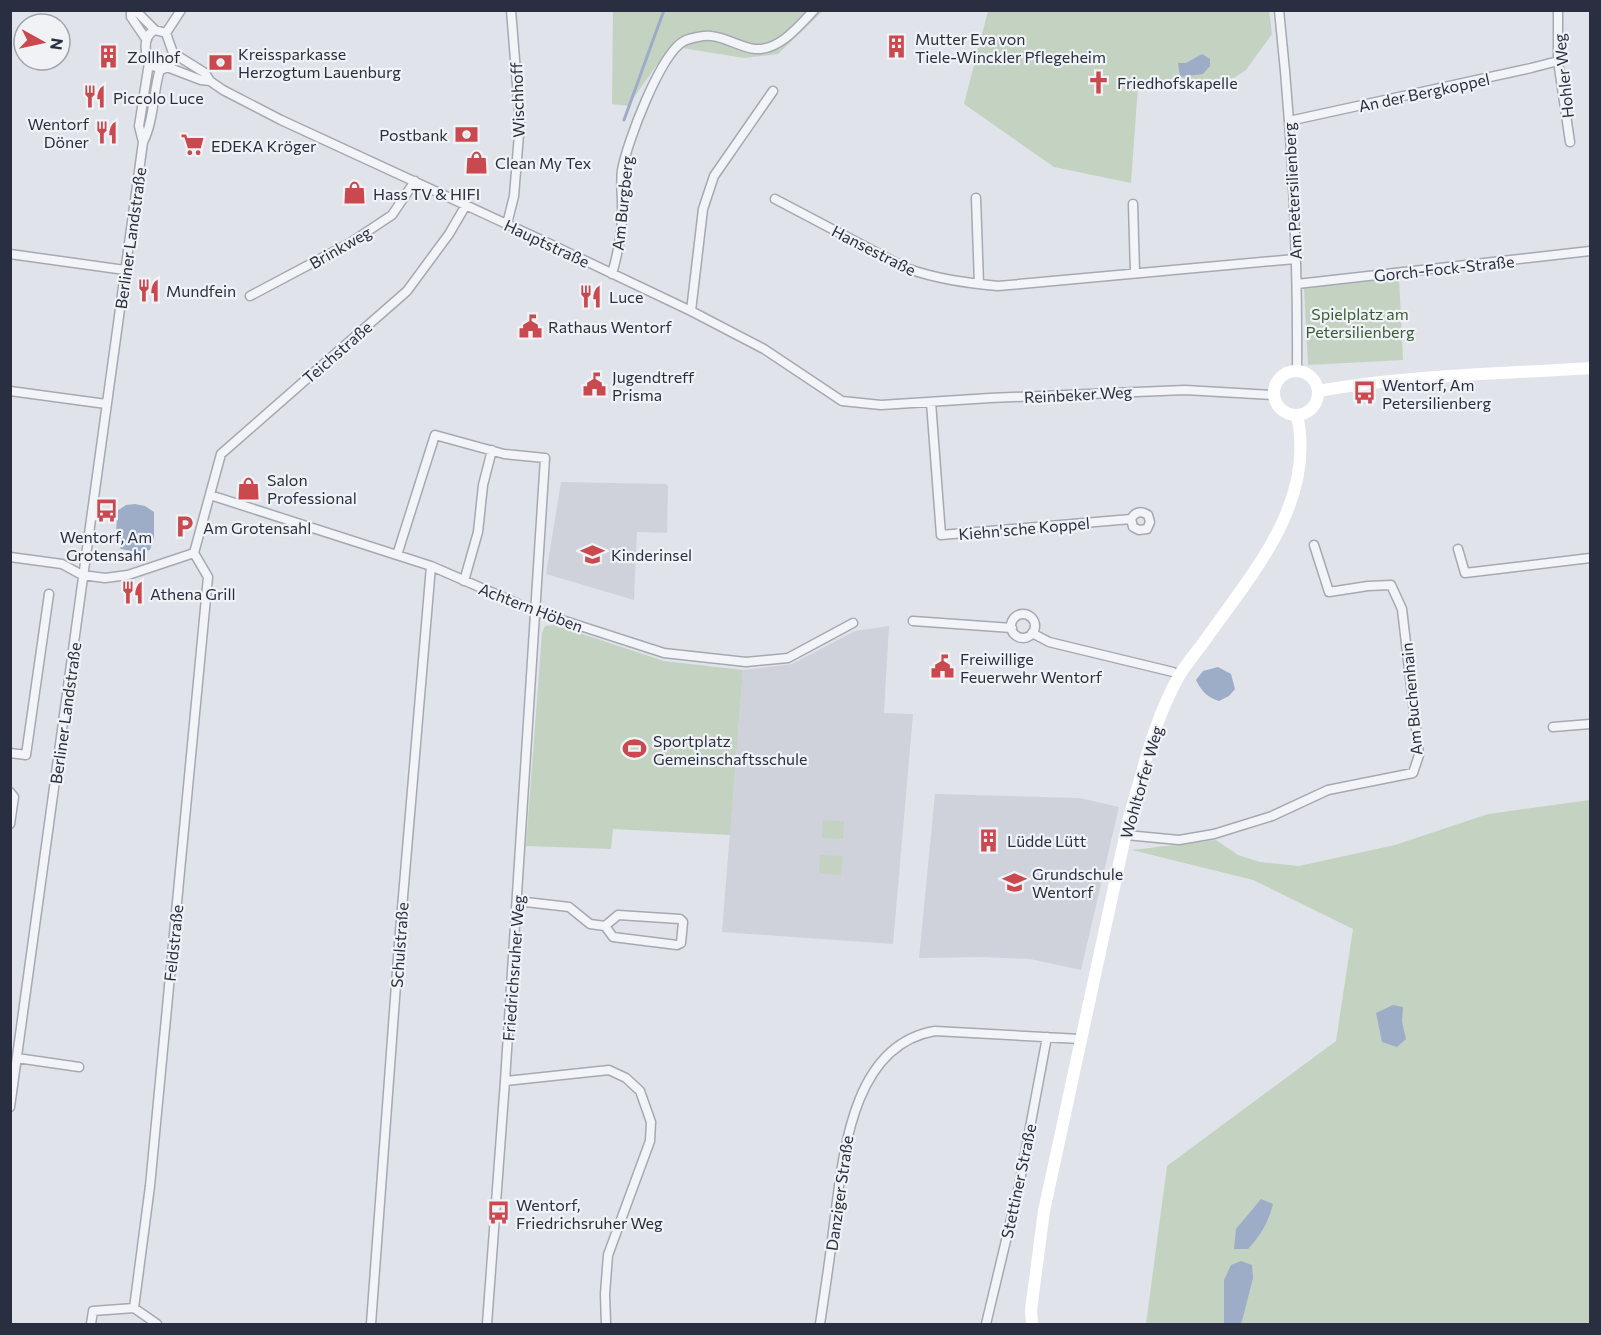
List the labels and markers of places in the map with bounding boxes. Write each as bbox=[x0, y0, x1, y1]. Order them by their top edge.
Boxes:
place label: Mutter Eva von Tiele-Winckler Pflegeheim bbox=[915, 29, 1106, 66]
building icon: Mutter Eva von Tiele-Winckler Pflegeheim bbox=[884, 34, 910, 60]
building icon: Zollhof bbox=[96, 43, 122, 69]
place label: Kreissparkasse Herzogtum Lauenburg bbox=[238, 44, 401, 81]
place label: Zollhof bbox=[127, 47, 181, 66]
bank icon: Kreissparkasse Herzogtum Lauenburg bbox=[207, 49, 233, 75]
church icon: Friedhofskapelle bbox=[1086, 69, 1112, 95]
place label: Friedhofskapelle bbox=[1117, 73, 1238, 92]
restaurant icon: Piccolo Luce bbox=[82, 84, 108, 110]
place label: Piccolo Luce bbox=[113, 88, 204, 107]
place label: Wentorf Döner bbox=[27, 114, 90, 151]
restaurant icon: Wentorf Döner bbox=[94, 119, 120, 145]
bank icon: Postbank bbox=[453, 121, 479, 147]
place label: Postbank bbox=[379, 125, 448, 144]
supermarket icon: EDEKA Kröger bbox=[180, 132, 206, 158]
place label: EDEKA Kröger bbox=[211, 136, 317, 155]
shop icon: Clean My Tex bbox=[464, 149, 490, 175]
place label: Clean My Tex bbox=[495, 153, 592, 172]
shop icon: Hass TV & HIFI bbox=[342, 180, 368, 206]
place label: Hass TV & HIFI bbox=[373, 184, 480, 203]
restaurant icon: Mundfein bbox=[135, 277, 161, 303]
place label: Mundfein bbox=[166, 281, 236, 300]
restaurant icon: Luce bbox=[578, 283, 604, 309]
place label: Luce bbox=[609, 287, 643, 306]
public building icon: Rathaus Wentorf bbox=[517, 313, 543, 339]
place label: Rathaus Wentorf bbox=[548, 317, 673, 336]
place label: Jugendtreff Prisma bbox=[612, 367, 695, 404]
public building icon: Jugendtreff Prisma bbox=[581, 372, 607, 398]
place label: Wentorf, Am Petersilienberg bbox=[1382, 375, 1492, 412]
bus stop icon: Wentorf, Am Petersilienberg bbox=[1351, 380, 1377, 406]
place label: Salon Professional bbox=[267, 470, 357, 507]
shop icon: Salon Professional bbox=[236, 475, 262, 501]
bus stop icon: Wentorf, Am Grotensahl bbox=[93, 498, 119, 524]
parking icon: Am Grotensahl bbox=[172, 514, 198, 540]
place label: Am Grotensahl bbox=[203, 518, 311, 537]
place label: Wentorf, Am Grotensahl bbox=[60, 527, 152, 564]
school or university icon: Kinderinsel bbox=[580, 541, 606, 567]
place label: Kinderinsel bbox=[611, 545, 692, 564]
restaurant icon: Athena Grill bbox=[119, 580, 145, 606]
place label: Athena Grill bbox=[150, 584, 236, 603]
place label: Freiwillige Feuerwehr Wentorf bbox=[960, 649, 1103, 686]
public building icon: Freiwillige Feuerwehr Wentorf bbox=[929, 654, 955, 680]
place label: Sportplatz Gemeinschaftsschule bbox=[653, 731, 808, 768]
sports icon: Sportplatz Gemeinschaftsschule bbox=[622, 736, 648, 762]
building icon: Lüdde Lütt bbox=[976, 827, 1002, 853]
place label: Lüdde Lütt bbox=[1007, 831, 1087, 850]
place label: Grundschule Wentorf bbox=[1032, 864, 1123, 901]
school or university icon: Grundschule Wentorf bbox=[1001, 869, 1027, 895]
place label: Wentorf, Friedrichsruher Weg bbox=[516, 1195, 663, 1232]
bus stop icon: Wentorf, Friedrichsruher Weg bbox=[485, 1200, 511, 1226]

